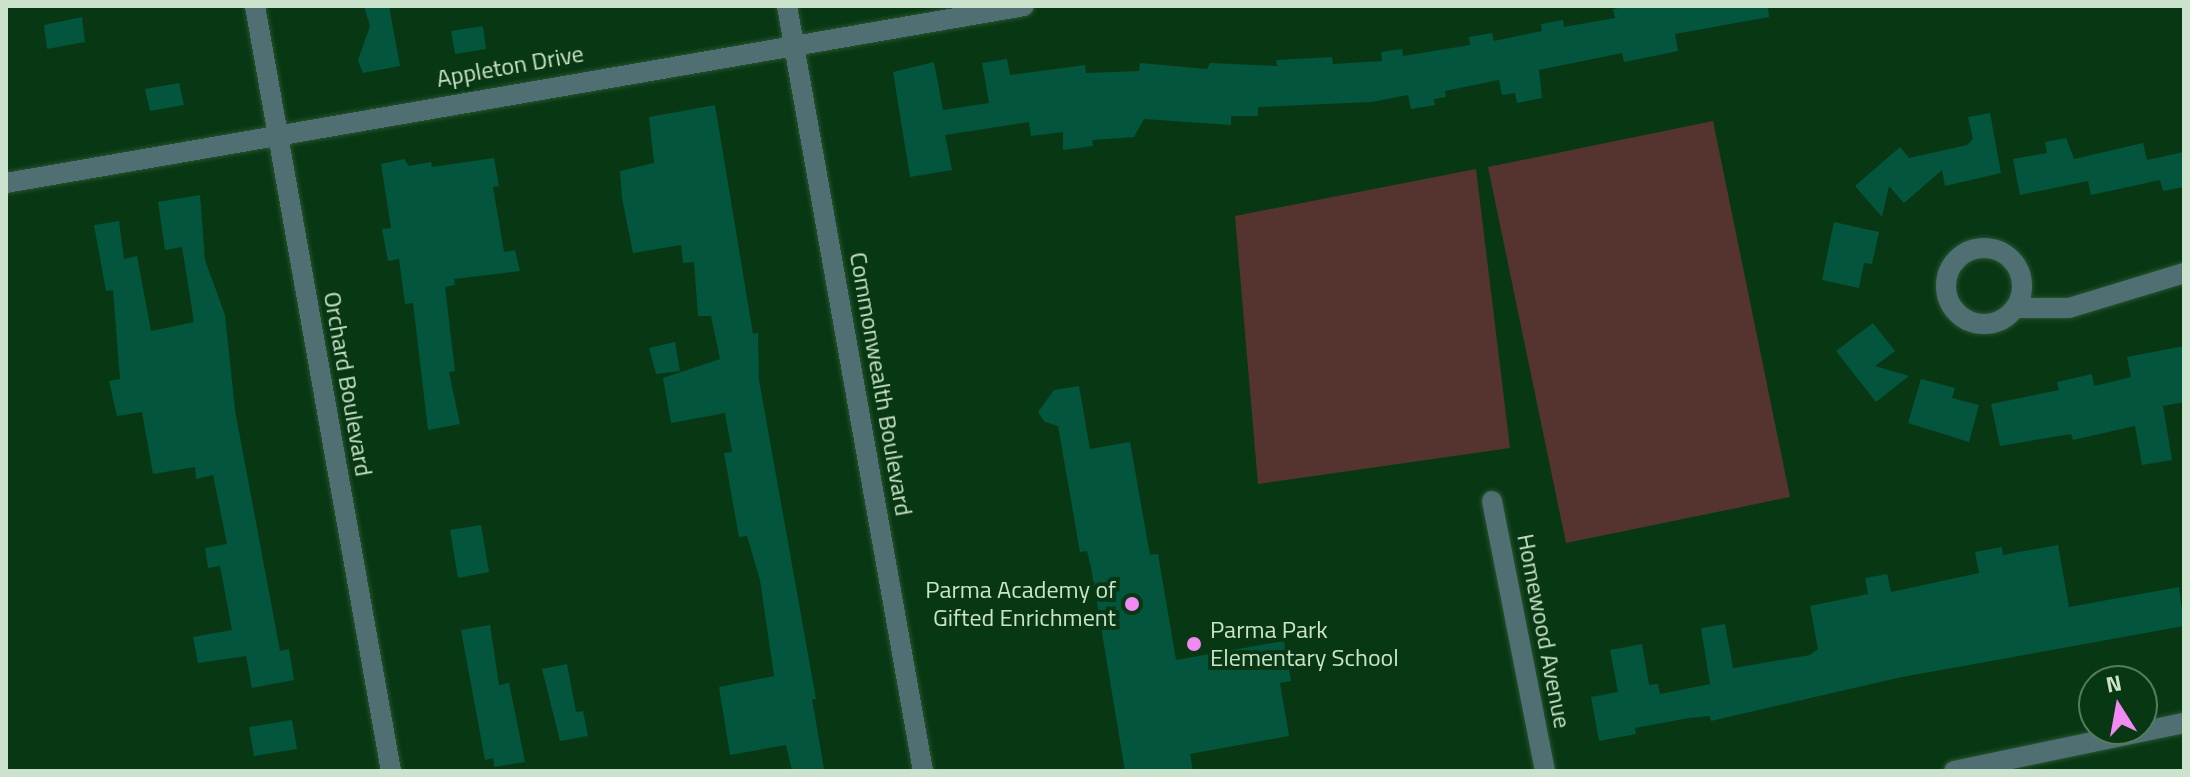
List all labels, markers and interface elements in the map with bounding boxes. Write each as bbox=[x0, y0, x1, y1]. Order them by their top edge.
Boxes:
street label: Appleton Drive bbox=[434, 39, 586, 93]
street label: Commonwealth Boulevard bbox=[844, 250, 918, 518]
street label: Orchard Boulevard bbox=[318, 289, 378, 479]
street label: Homewood Avenue bbox=[1511, 531, 1577, 731]
place label: Parma Academy of Gifted Enrichment bbox=[925, 576, 1116, 632]
marker: Parma Academy of Gifted Enrichment bbox=[1123, 595, 1141, 613]
place label: Parma Park Elementary School bbox=[1210, 616, 1399, 672]
marker: Parma Park Elementary School bbox=[1185, 635, 1203, 653]
north arrow bbox=[2078, 665, 2158, 745]
text: N bbox=[2103, 665, 2125, 702]

